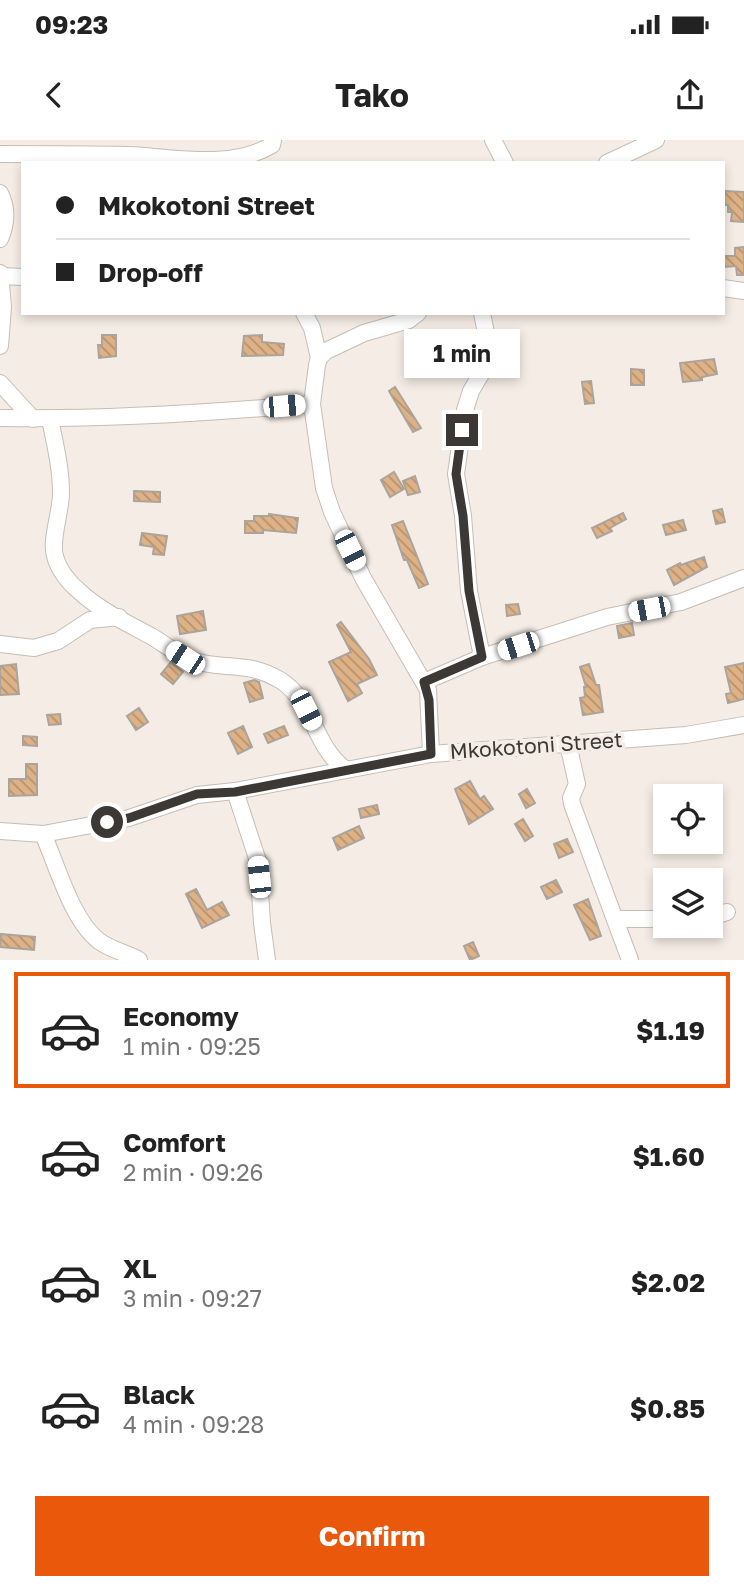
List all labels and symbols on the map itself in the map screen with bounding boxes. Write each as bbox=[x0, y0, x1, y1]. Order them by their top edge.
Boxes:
callout: 1 min bbox=[404, 328, 520, 378]
car bbox=[263, 394, 306, 418]
route end bbox=[446, 414, 478, 446]
car bbox=[332, 527, 369, 573]
car bbox=[627, 595, 672, 623]
car bbox=[495, 630, 542, 662]
car bbox=[162, 638, 209, 678]
car bbox=[288, 687, 325, 733]
street label: Mkokotoni Street bbox=[449, 726, 623, 764]
route start bbox=[91, 806, 123, 838]
car bbox=[247, 855, 272, 899]

